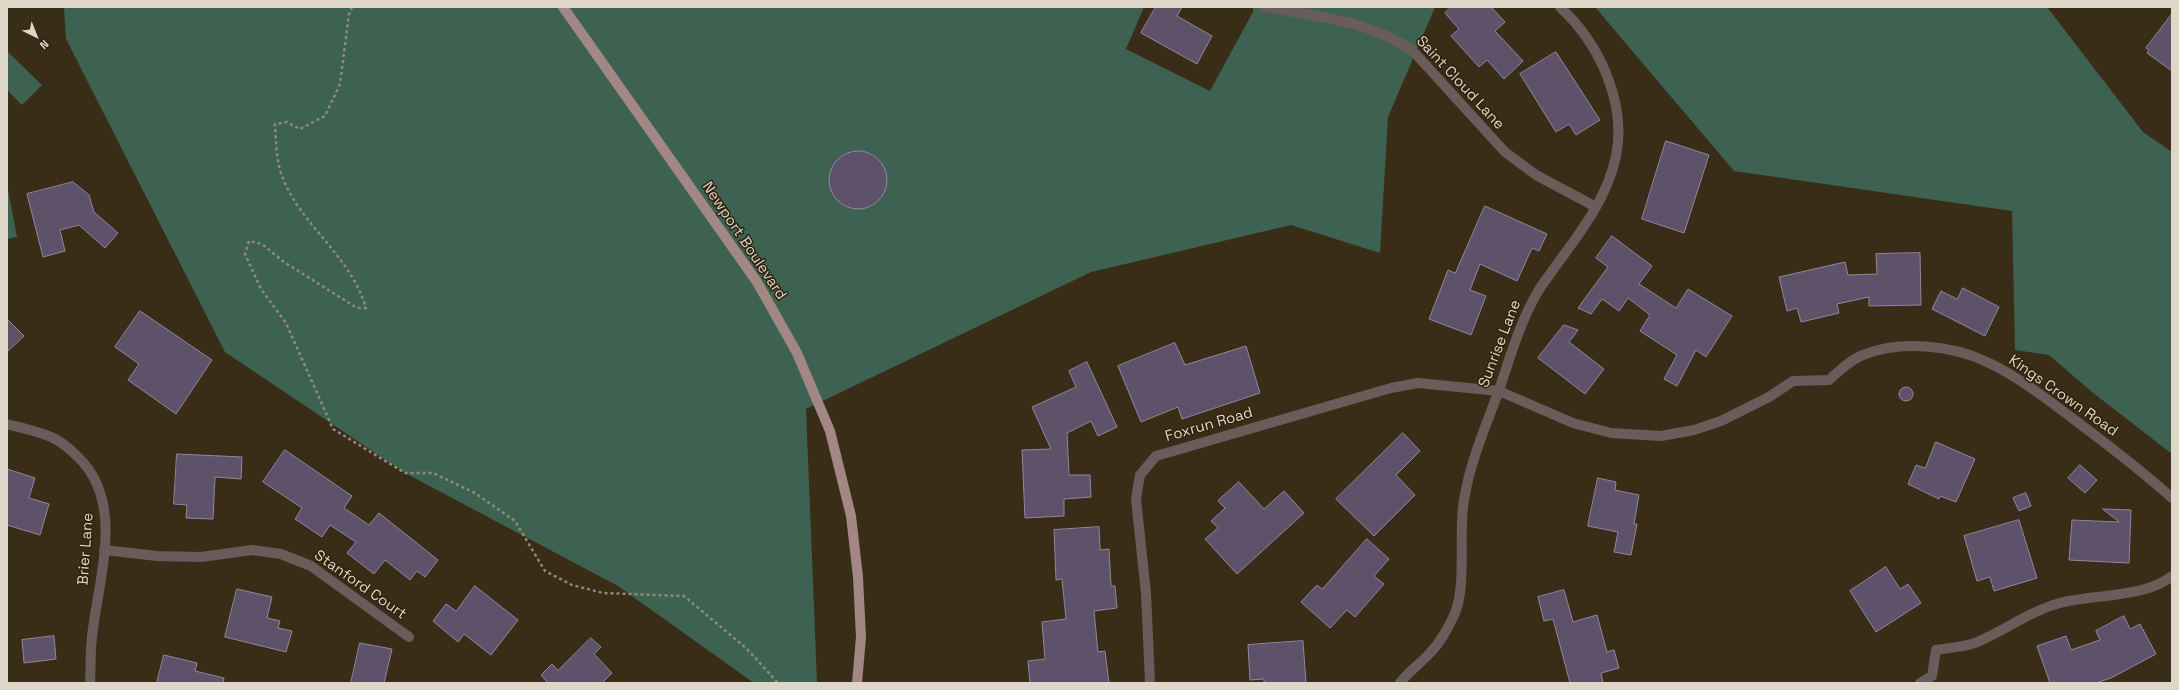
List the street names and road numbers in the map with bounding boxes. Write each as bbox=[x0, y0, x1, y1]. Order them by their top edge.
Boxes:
street label: Saint Cloud Lane bbox=[1412, 32, 1508, 134]
street label: Newport Boulevard bbox=[698, 179, 790, 303]
street label: Sunrise Lane bbox=[1475, 298, 1525, 390]
street label: Kings Crown Road bbox=[2005, 352, 2121, 440]
street label: Foxrun Road bbox=[1163, 404, 1255, 446]
street label: Brier Lane bbox=[74, 512, 98, 586]
street label: Stanford Court bbox=[310, 546, 410, 624]

